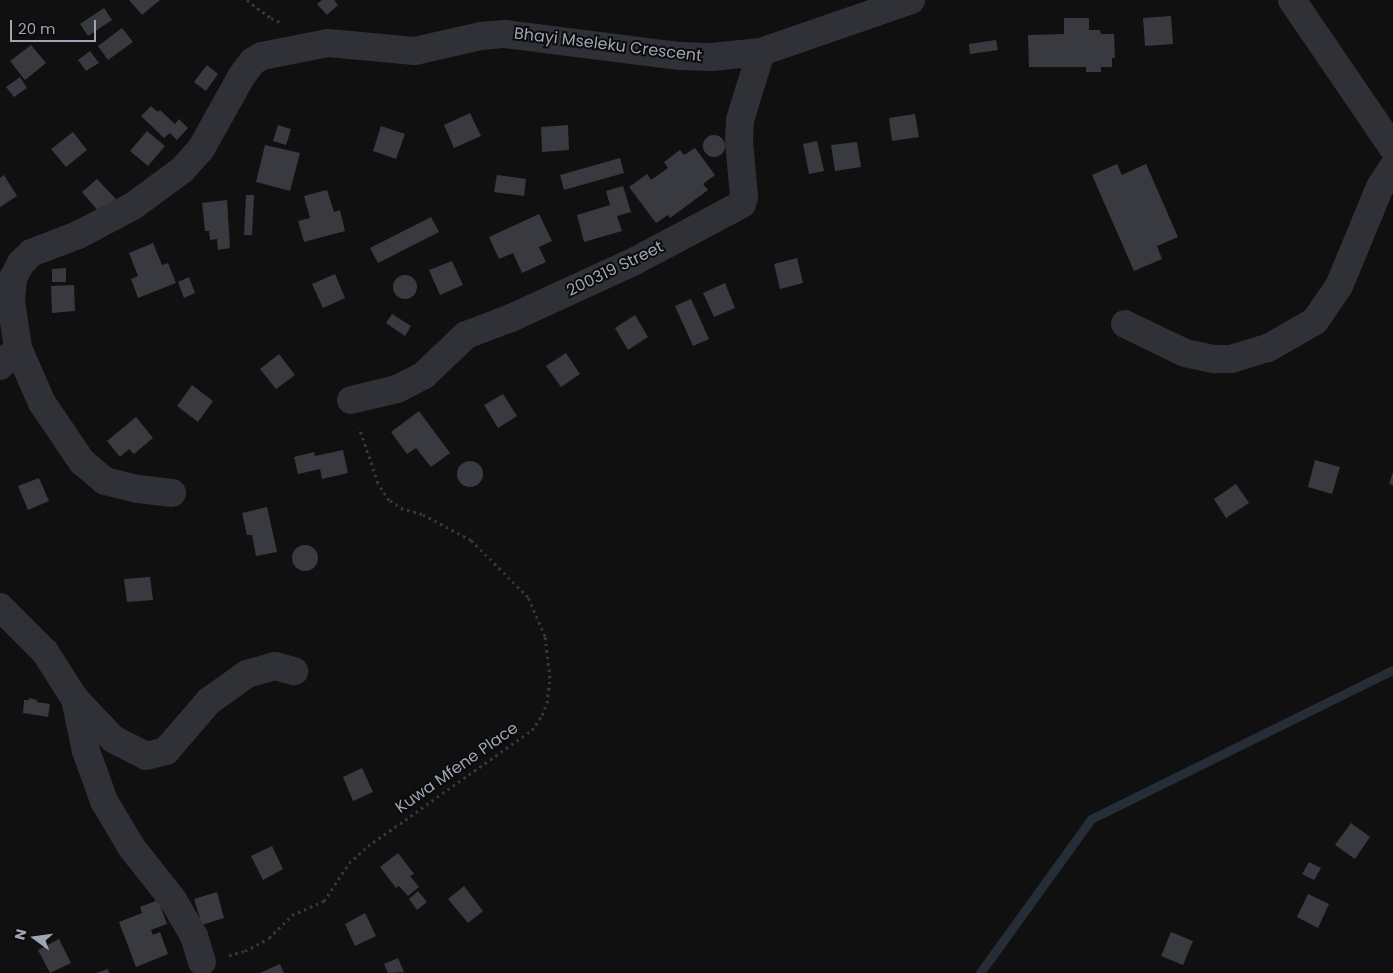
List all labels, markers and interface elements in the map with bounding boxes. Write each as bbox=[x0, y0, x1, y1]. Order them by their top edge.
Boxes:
scale bar bbox=[12, 10, 99, 42]
text: 20 m bbox=[18, 18, 56, 39]
street label: Bhayi Mseleku Crescent bbox=[513, 24, 703, 66]
street label: 200319 Street bbox=[564, 237, 666, 301]
street label: Kuwa Mfene Place bbox=[392, 719, 522, 817]
north arrow bbox=[10, 913, 60, 963]
text: N bbox=[9, 927, 31, 942]

